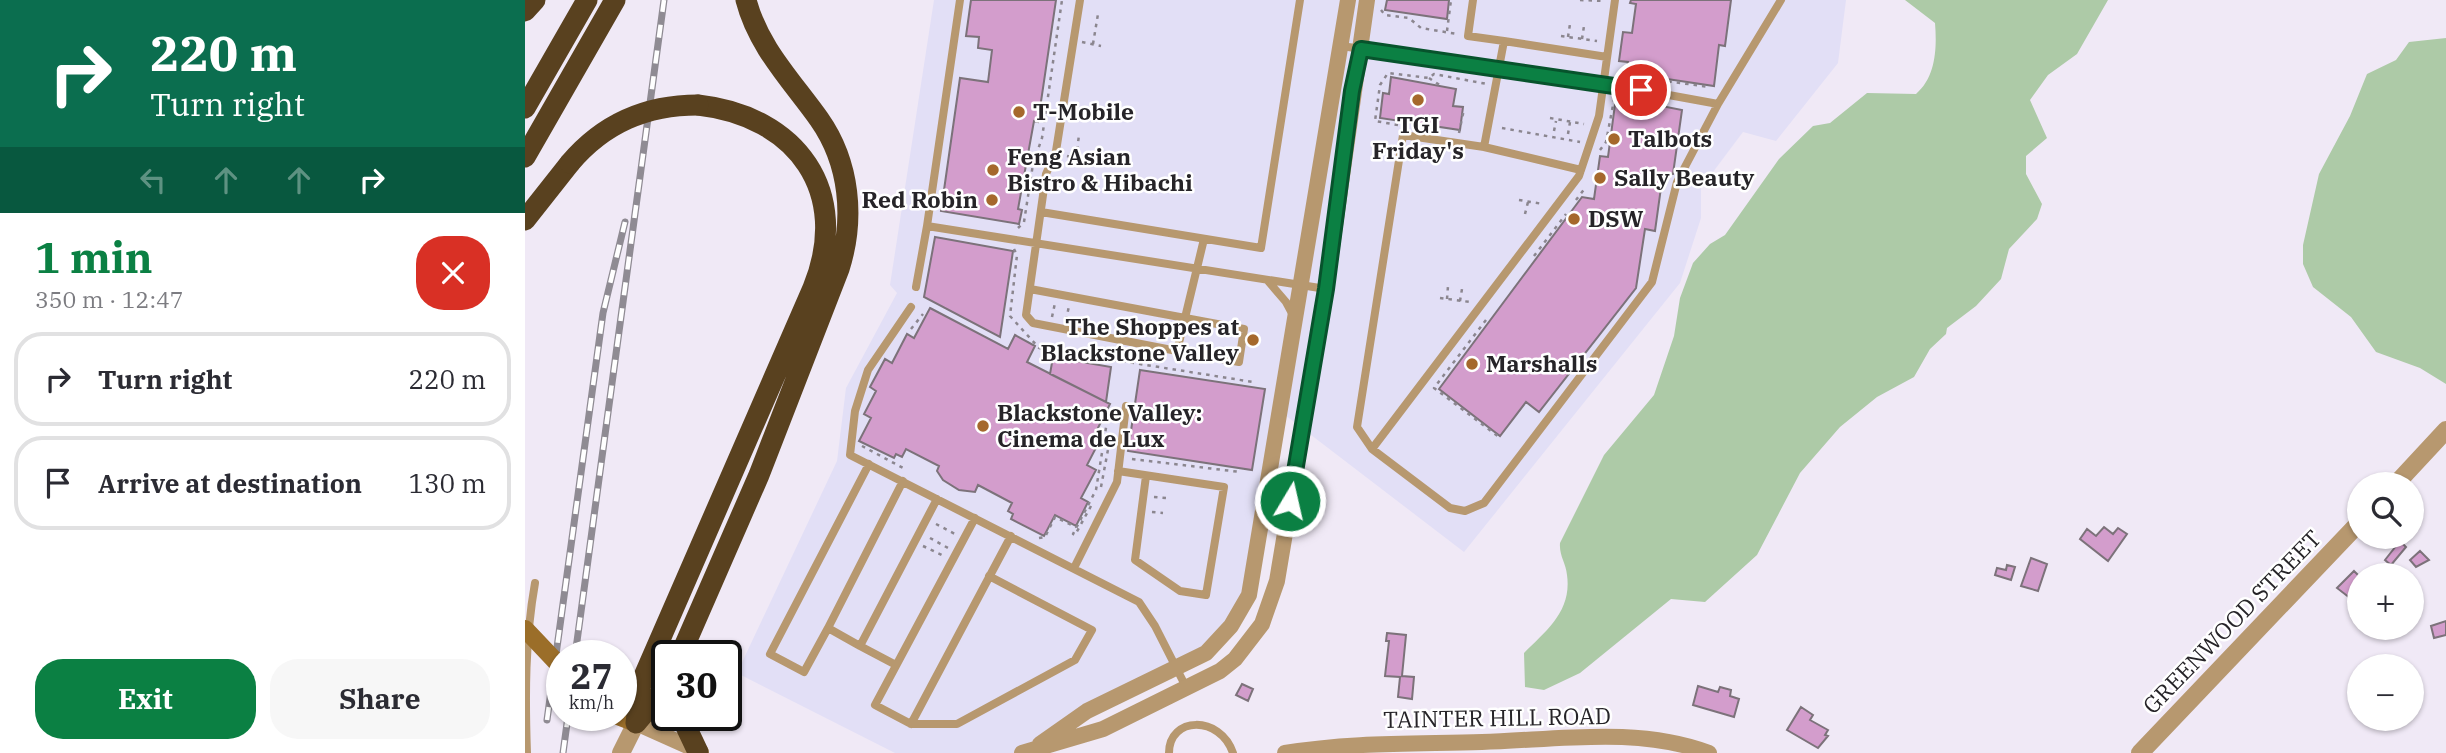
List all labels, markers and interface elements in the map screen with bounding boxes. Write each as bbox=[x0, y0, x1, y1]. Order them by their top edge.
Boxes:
text: 220 m bbox=[150, 21, 297, 84]
icon: right bbox=[35, 28, 126, 119]
pin bbox=[1611, 60, 1671, 120]
icon: arrive bbox=[1622, 71, 1660, 109]
text: Turn right bbox=[150, 83, 305, 125]
marker: TGI Friday's bbox=[1410, 92, 1426, 108]
place label: T-Mobile bbox=[1033, 96, 1134, 126]
marker: T-Mobile bbox=[1011, 104, 1027, 120]
place label: TGI Friday's bbox=[1372, 109, 1464, 165]
place label: Talbots bbox=[1628, 123, 1712, 153]
marker: Talbots bbox=[1606, 131, 1622, 147]
place label: Feng Asian Bistro & Hibachi bbox=[1007, 141, 1193, 197]
icon: left bbox=[134, 161, 172, 199]
icon: ahead bbox=[207, 161, 245, 199]
icon: ahead bbox=[280, 161, 318, 199]
icon: right bbox=[353, 161, 391, 199]
marker: Feng Asian Bistro & Hibachi bbox=[985, 162, 1001, 178]
place label: Sally Beauty bbox=[1614, 162, 1754, 192]
marker: Sally Beauty bbox=[1592, 170, 1608, 186]
place label: Red Robin bbox=[862, 184, 978, 214]
marker: Red Robin bbox=[984, 192, 1000, 208]
place label: DSW bbox=[1588, 203, 1644, 233]
marker: DSW bbox=[1566, 211, 1582, 227]
text: 1 min bbox=[35, 230, 153, 285]
button: close bbox=[416, 236, 490, 310]
text: 350 m · 12:47 bbox=[35, 284, 184, 314]
place label: The Shoppes at Blackstone Valley bbox=[1040, 311, 1239, 367]
marker: The Shoppes at Blackstone Valley bbox=[1245, 332, 1261, 348]
place label: Marshalls bbox=[1486, 348, 1598, 378]
marker: Marshalls bbox=[1464, 356, 1480, 372]
icon: right bbox=[39, 360, 77, 398]
text: Turn right bbox=[98, 362, 232, 396]
text: 220 m bbox=[408, 362, 486, 396]
place label: Blackstone Valley: Cinema de Lux bbox=[997, 397, 1203, 453]
marker: Blackstone Valley: Cinema de Lux bbox=[975, 418, 991, 434]
icon: arrive bbox=[39, 464, 77, 502]
position arrow bbox=[1253, 464, 1327, 538]
text: Arrive at destination bbox=[98, 466, 362, 500]
text: 130 m bbox=[408, 466, 486, 500]
map controls bbox=[2347, 472, 2424, 731]
button: search bbox=[2347, 472, 2424, 549]
street label: GREENWOOD STREET bbox=[2136, 523, 2327, 720]
button: + bbox=[2347, 563, 2424, 640]
speed limit sign: 30 bbox=[651, 640, 742, 731]
text: 27 bbox=[570, 653, 613, 699]
button: − bbox=[2347, 654, 2424, 731]
button: Exit bbox=[35, 659, 256, 739]
button: Share bbox=[270, 659, 490, 739]
text: km/h bbox=[569, 691, 614, 714]
street label: TAINTER HILL ROAD bbox=[1383, 700, 1611, 734]

